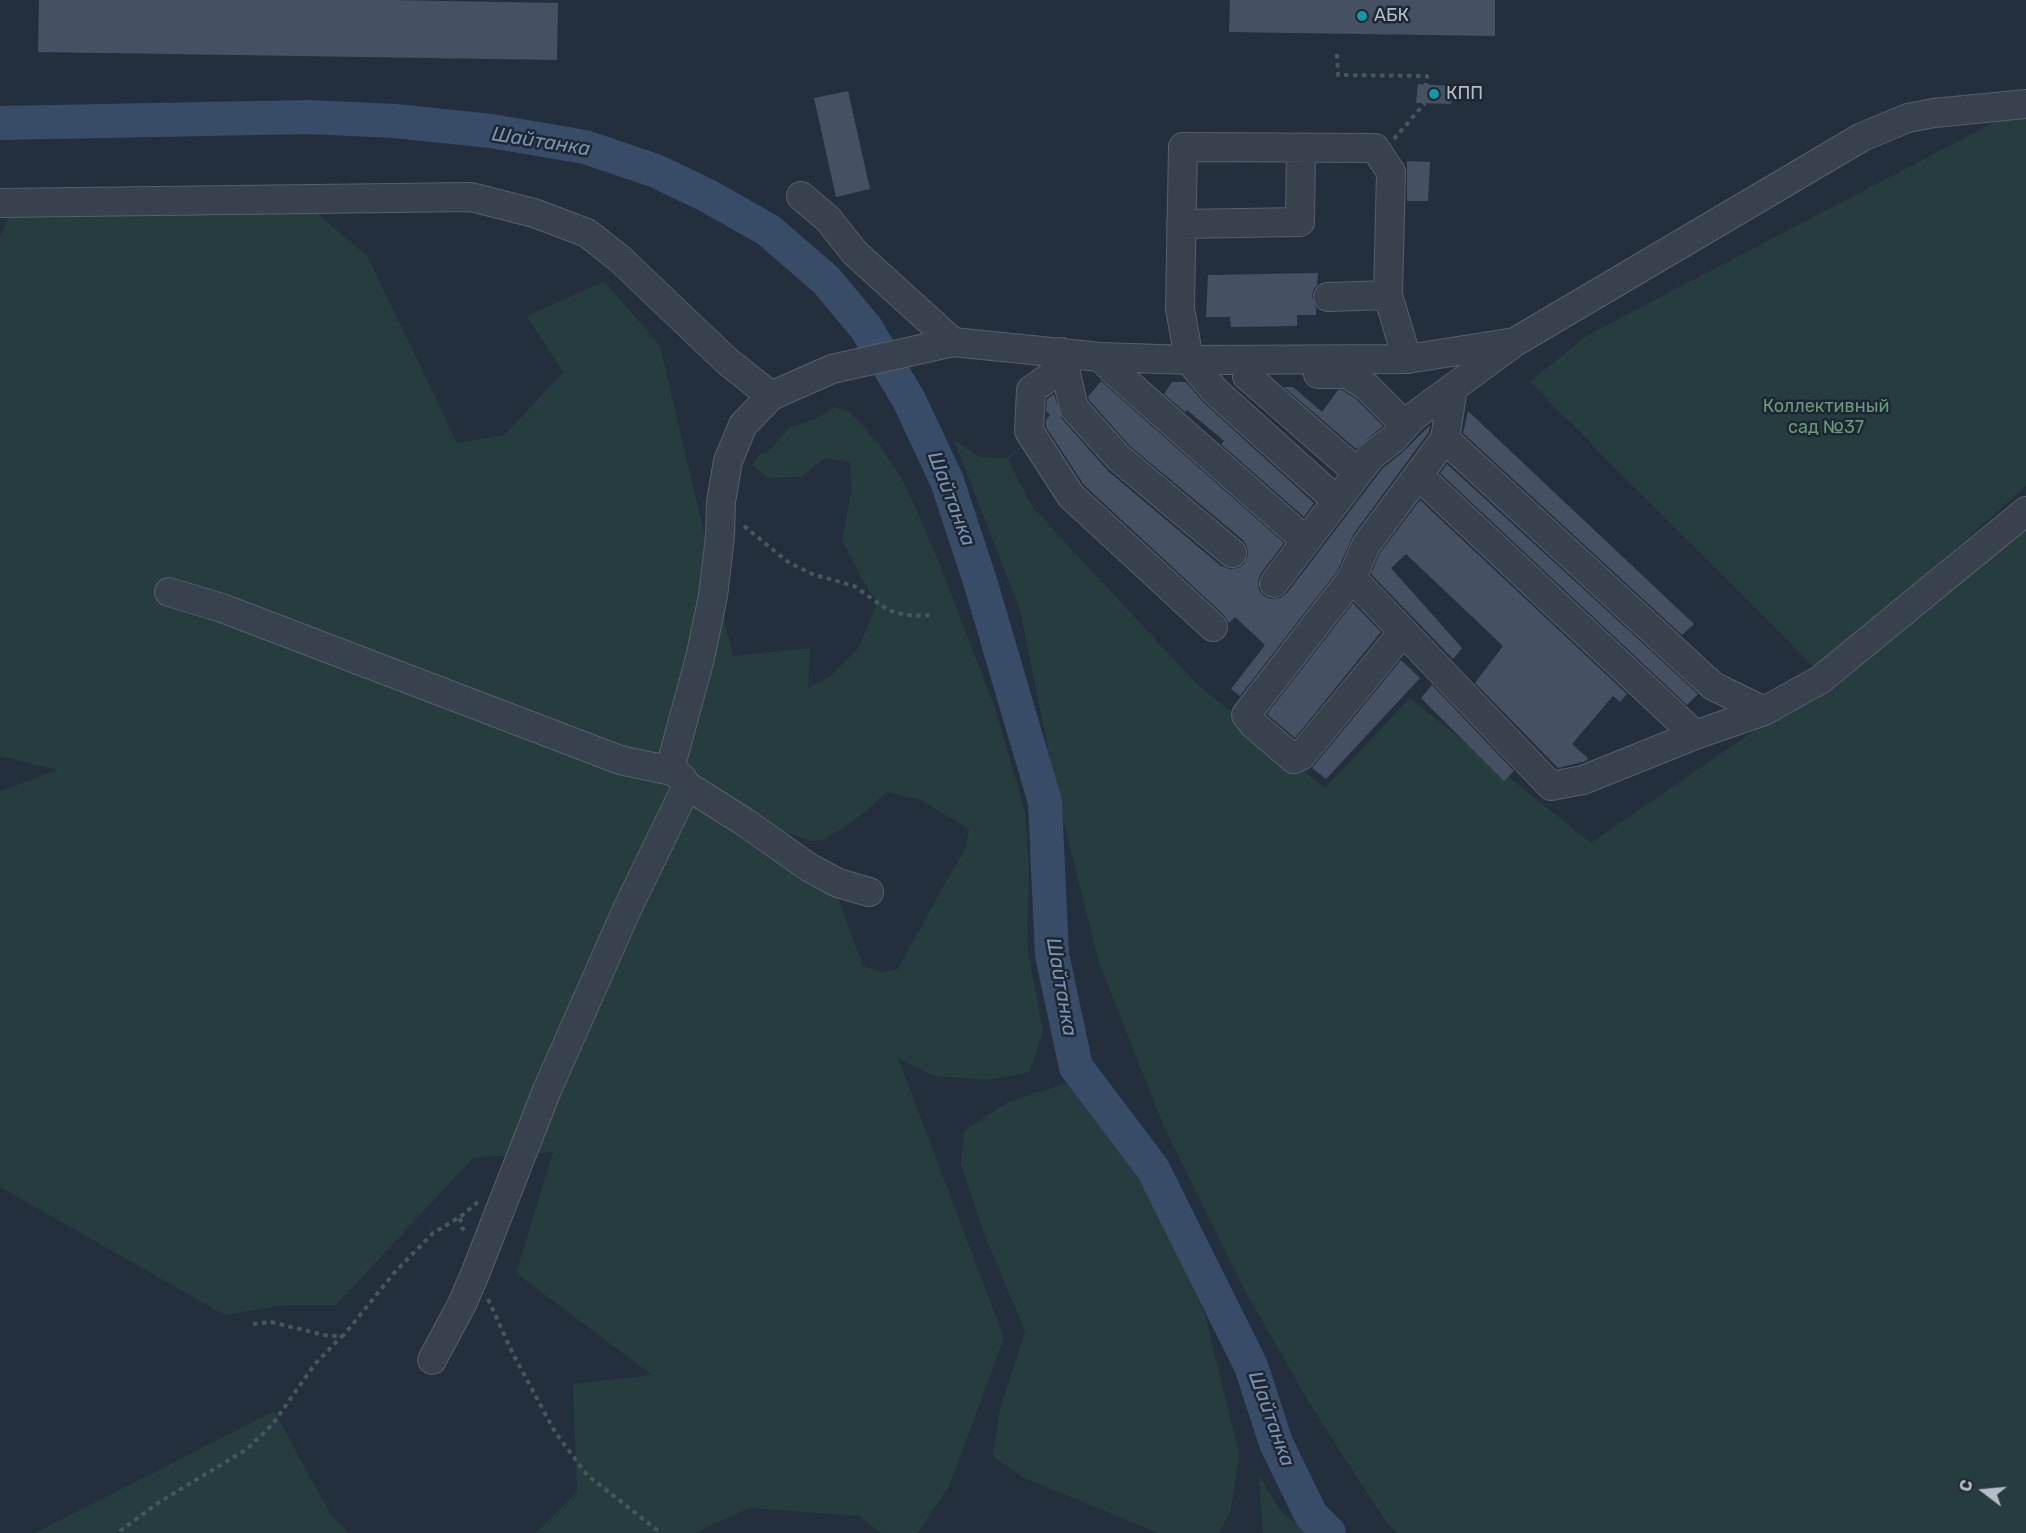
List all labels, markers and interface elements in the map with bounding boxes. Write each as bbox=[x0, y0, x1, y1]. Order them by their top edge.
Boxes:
place label: АБК bbox=[1374, 5, 1409, 27]
marker: АБК bbox=[1355, 9, 1369, 23]
place label: КПП bbox=[1446, 83, 1483, 105]
marker: КПП bbox=[1427, 87, 1441, 101]
water label: Шайтанка bbox=[490, 122, 592, 162]
park label: Коллективный сад №37 bbox=[1763, 396, 1889, 438]
water label: Шайтанка bbox=[922, 448, 980, 550]
water label: Шайтанка bbox=[1041, 936, 1081, 1038]
water label: Шайтанка bbox=[1243, 1368, 1299, 1470]
north arrow bbox=[1954, 1461, 2014, 1521]
text: С bbox=[1956, 1478, 1977, 1494]

